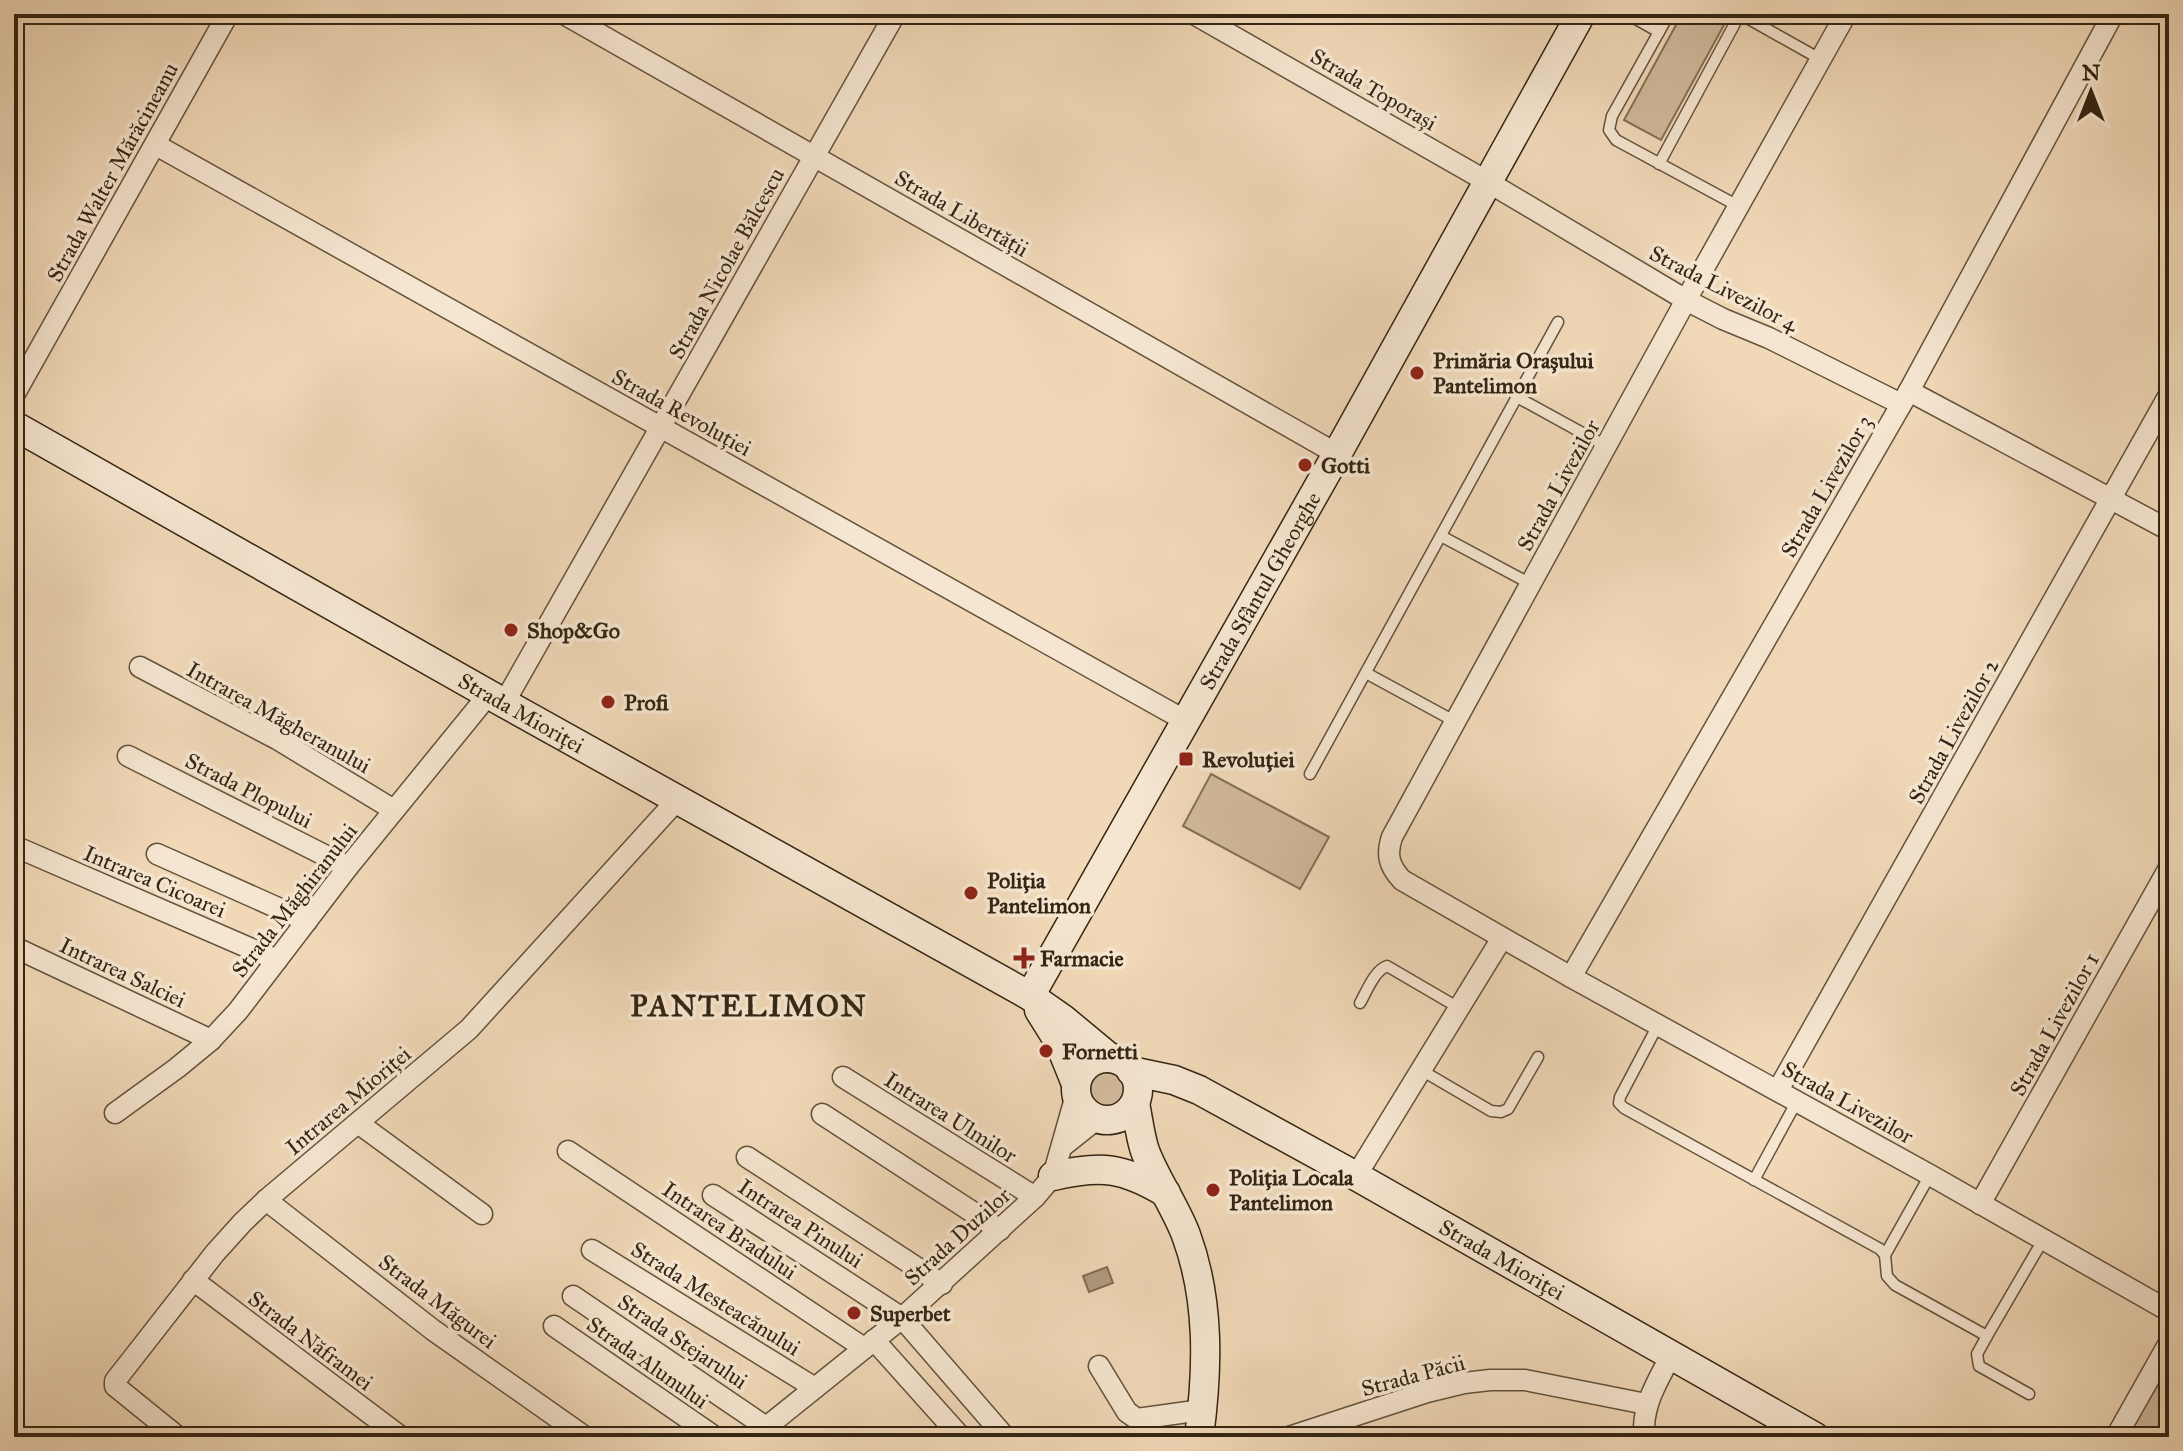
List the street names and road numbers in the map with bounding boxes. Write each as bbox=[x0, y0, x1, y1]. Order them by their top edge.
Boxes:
street label: Strada Toporași bbox=[1306, 42, 1442, 136]
street label: Strada Walter Mărăcineanu bbox=[41, 58, 184, 287]
street label: Strada Nicolae Bălcescu bbox=[663, 163, 790, 364]
street label: Strada Libertății bbox=[890, 164, 1034, 263]
street label: Strada Livezilor 4 bbox=[1645, 239, 1803, 338]
street label: Strada Revoluției bbox=[607, 363, 756, 462]
street label: Strada Livezilor 3 bbox=[1775, 410, 1878, 562]
street label: Strada Livezilor bbox=[1511, 414, 1606, 556]
street label: Strada Sfântul Gheorghe bbox=[1193, 487, 1327, 694]
street label: Strada Livezilor 2 bbox=[1902, 654, 2005, 808]
street label: Intrarea Măgheranului bbox=[182, 656, 375, 779]
street label: Strada Mioriței bbox=[453, 667, 589, 759]
street label: Strada Plopului bbox=[181, 747, 317, 834]
street label: Strada Măghiranului bbox=[226, 818, 363, 983]
street label: Intrarea Cicoarei bbox=[80, 839, 230, 924]
street label: Intrarea Salciei bbox=[55, 931, 190, 1013]
street label: Strada Livezilor 1 bbox=[2004, 948, 2105, 1101]
street label: Intrarea Mioriței bbox=[280, 1040, 416, 1161]
street label: Strada Livezilor bbox=[1777, 1055, 1919, 1150]
street label: Intrarea Ulmilor bbox=[880, 1066, 1023, 1169]
street label: Intrarea Pinului bbox=[733, 1173, 868, 1274]
street label: Intrarea Bradului bbox=[657, 1176, 802, 1285]
street label: Strada Duzilor bbox=[899, 1181, 1017, 1291]
street label: Strada Mioriței bbox=[1434, 1213, 1570, 1306]
street label: Strada Mesteacănului bbox=[626, 1235, 805, 1361]
street label: Strada Măgurei bbox=[373, 1248, 502, 1354]
street label: Strada Năframei bbox=[243, 1285, 378, 1396]
street label: Strada Stejarului bbox=[613, 1288, 753, 1395]
street label: Strada Alunului bbox=[582, 1310, 714, 1414]
street label: Strada Păcii bbox=[1358, 1349, 1468, 1402]

